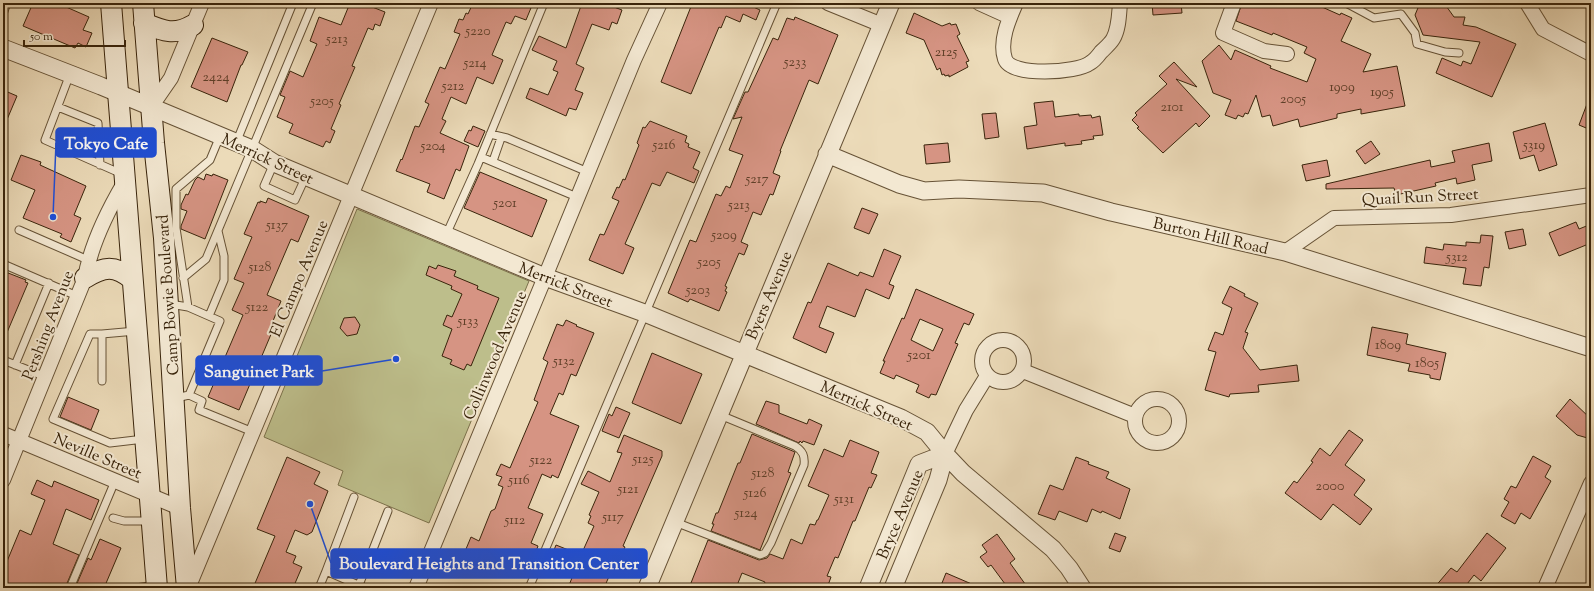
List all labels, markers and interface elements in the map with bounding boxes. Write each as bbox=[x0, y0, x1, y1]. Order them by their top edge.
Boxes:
scale bar bbox=[24, 22, 125, 48]
house number: 5220 bbox=[464, 22, 491, 42]
text: 50 m bbox=[29, 28, 53, 46]
house number: 5213 bbox=[325, 30, 348, 50]
house number: 2125 bbox=[935, 43, 958, 63]
house number: 5233 bbox=[783, 53, 807, 73]
house number: 5214 bbox=[462, 54, 487, 74]
house number: 2424 bbox=[202, 68, 230, 88]
house number: 5212 bbox=[441, 77, 465, 97]
house number: 1909 bbox=[1329, 78, 1355, 98]
house number: 1905 bbox=[1370, 83, 1394, 103]
house number: 2005 bbox=[1280, 90, 1306, 110]
house number: 5205 bbox=[309, 92, 334, 112]
house number: 2101 bbox=[1160, 98, 1184, 118]
callout: Tokyo Cafe bbox=[56, 128, 156, 157]
street label: Merrick Street bbox=[217, 129, 317, 192]
text: Tokyo Cafe bbox=[64, 133, 148, 157]
house number: 5216 bbox=[651, 136, 676, 156]
house number: 5319 bbox=[1522, 136, 1545, 156]
house number: 5204 bbox=[419, 137, 446, 157]
house number: 5217 bbox=[744, 170, 769, 190]
street label: Quail Run Street bbox=[1361, 184, 1480, 213]
house number: 5201 bbox=[492, 194, 517, 214]
house number: 5213 bbox=[727, 196, 750, 216]
street label: Burton Hill Road bbox=[1150, 213, 1270, 262]
street label: Camp Bowie Boulevard bbox=[152, 214, 187, 376]
house number: 5137 bbox=[265, 216, 288, 236]
street label: El Campo Avenue bbox=[265, 217, 335, 341]
house number: 5209 bbox=[710, 226, 737, 246]
street label: Byers Avenue bbox=[741, 248, 799, 344]
house number: 5312 bbox=[1445, 248, 1468, 268]
house number: 5205 bbox=[696, 253, 721, 273]
house number: 5128 bbox=[247, 258, 272, 278]
street label: Merrick Street bbox=[515, 258, 616, 315]
street label: Pershing Avenue bbox=[18, 268, 81, 384]
house number: 5203 bbox=[685, 281, 711, 301]
street label: Collinwood Avenue bbox=[459, 288, 534, 424]
house number: 5122 bbox=[245, 298, 269, 318]
house number: 5133 bbox=[457, 312, 479, 332]
house number: 1809 bbox=[1375, 336, 1401, 356]
house number: 5201 bbox=[906, 346, 931, 366]
house number: 5132 bbox=[552, 352, 575, 372]
house number: 1805 bbox=[1415, 354, 1439, 374]
callout: Sanguinet Park bbox=[196, 356, 322, 385]
text: Sanguinet Park bbox=[204, 361, 315, 385]
street label: Merrick Street bbox=[816, 377, 916, 438]
street label: Neville Street bbox=[49, 428, 145, 486]
house number: 5125 bbox=[632, 450, 654, 470]
house number: 5122 bbox=[529, 451, 553, 471]
house number: 5128 bbox=[750, 464, 775, 484]
street label: Bryce Avenue bbox=[872, 467, 931, 563]
house number: 5116 bbox=[507, 471, 530, 491]
house number: 2000 bbox=[1316, 477, 1344, 497]
house number: 5121 bbox=[617, 480, 639, 500]
house number: 5126 bbox=[742, 484, 767, 504]
house number: 5131 bbox=[833, 490, 854, 510]
house number: 5124 bbox=[733, 504, 758, 524]
house number: 5117 bbox=[601, 508, 624, 528]
house number: 5112 bbox=[504, 511, 526, 531]
callout: Boulevard Heights and Transition Center bbox=[331, 549, 647, 578]
text: Boulevard Heights and Transition Center bbox=[339, 553, 640, 577]

